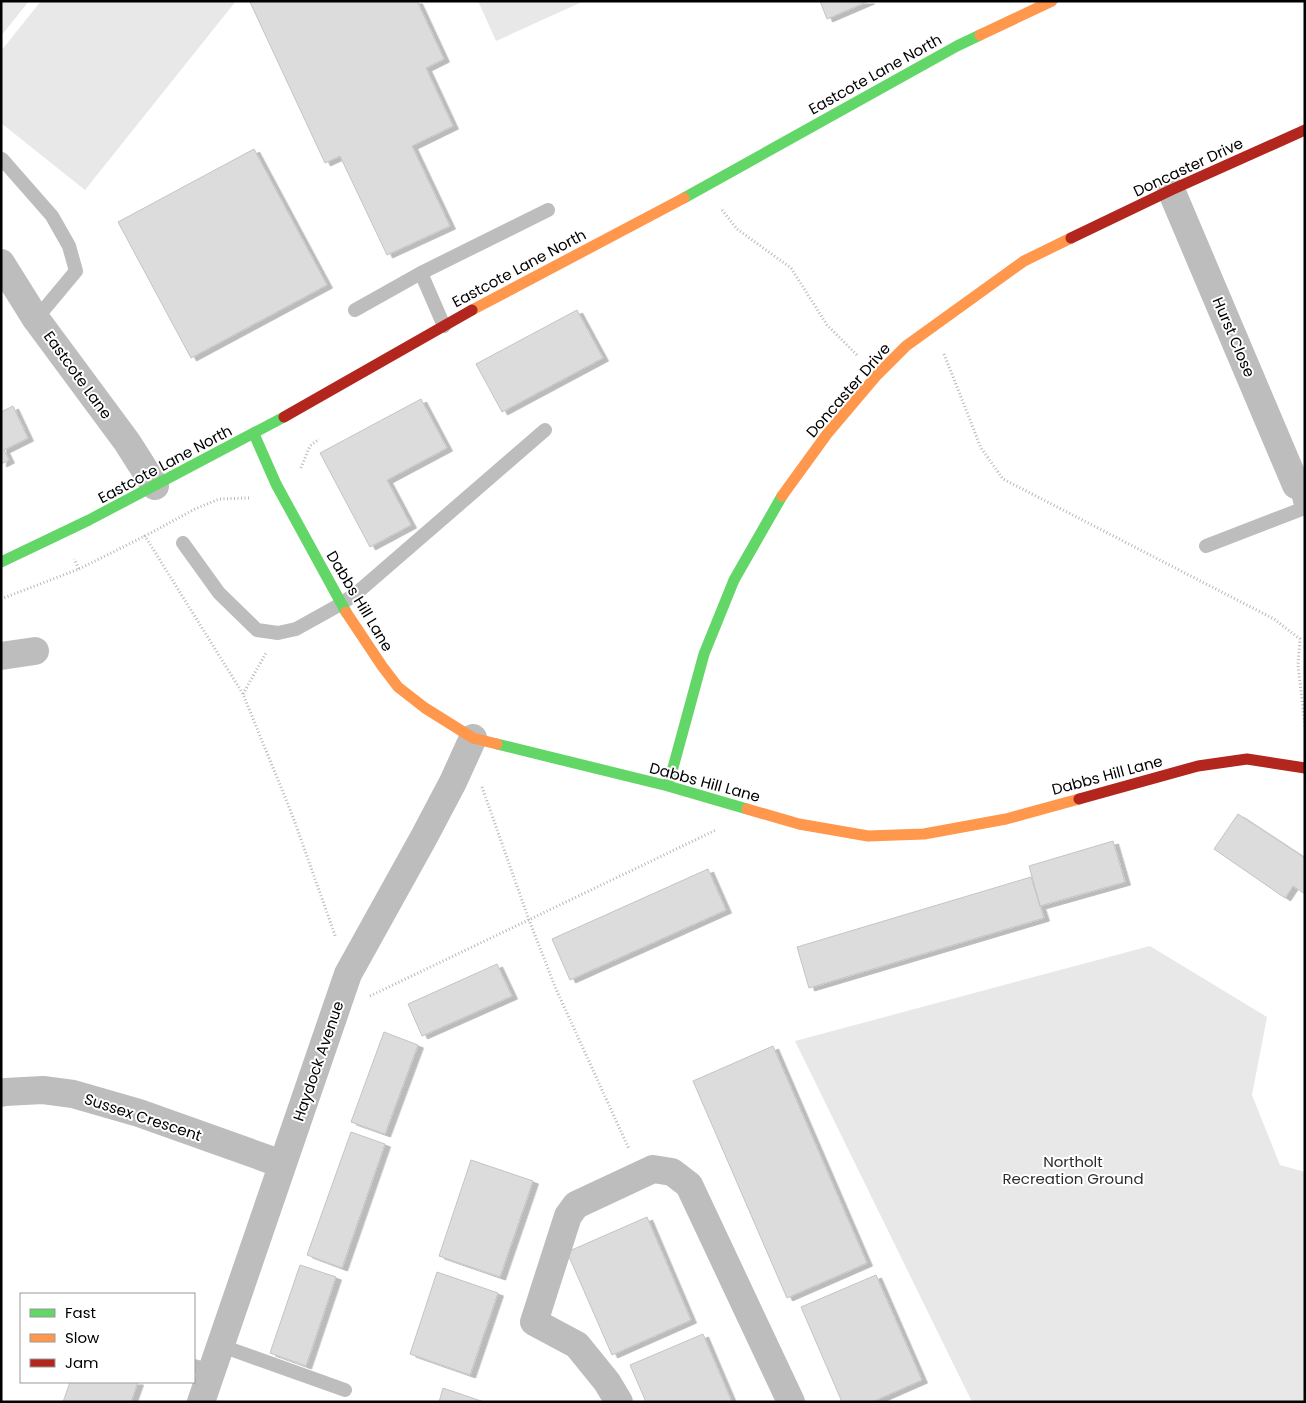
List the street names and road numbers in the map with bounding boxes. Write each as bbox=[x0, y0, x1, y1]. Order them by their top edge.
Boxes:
street label: Eastcote Lane North bbox=[805, 29, 945, 119]
street label: Doncaster Drive bbox=[1130, 132, 1246, 202]
street label: Eastcote Lane North bbox=[448, 224, 590, 312]
street label: Hurst Close bbox=[1208, 294, 1260, 380]
street label: Eastcote Lane bbox=[39, 327, 117, 423]
street label: Doncaster Drive bbox=[801, 338, 895, 442]
street label: Eastcote Lane North bbox=[94, 420, 236, 508]
street label: Dabbs Hill Lane bbox=[322, 547, 398, 655]
street label: Dabbs Hill Lane bbox=[1049, 750, 1165, 800]
street label: Dabbs Hill Lane bbox=[647, 757, 763, 807]
street label: Haydock Avenue bbox=[288, 998, 348, 1124]
street label: Sussex Crescent bbox=[82, 1088, 204, 1146]

